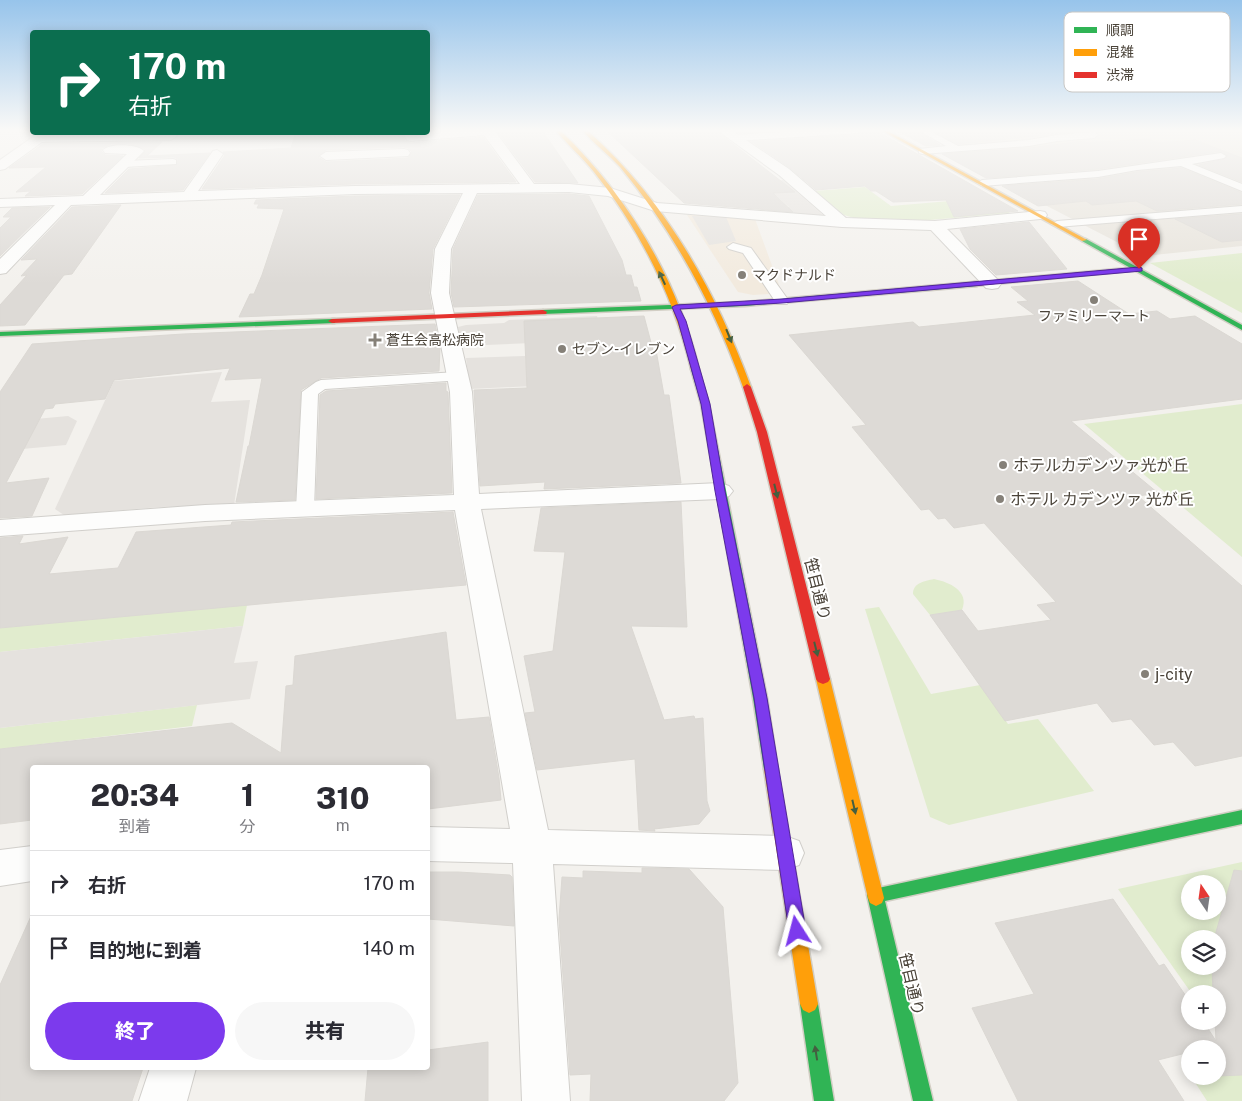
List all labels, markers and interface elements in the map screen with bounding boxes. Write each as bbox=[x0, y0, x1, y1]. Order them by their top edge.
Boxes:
legend bbox=[1064, 12, 1230, 92]
text: 順調 bbox=[1106, 22, 1134, 38]
text: 混雑 bbox=[1106, 44, 1134, 60]
text: 170 m bbox=[128, 46, 226, 87]
icon: right bbox=[45, 50, 110, 115]
text: 渋滞 bbox=[1106, 67, 1134, 83]
text: 右折 bbox=[128, 93, 172, 119]
pin bbox=[1118, 218, 1160, 269]
icon: arrive bbox=[1125, 225, 1153, 253]
place label: マクドナルド bbox=[752, 267, 836, 283]
marker: マクドナルド bbox=[736, 269, 748, 281]
one-way arrow bbox=[657, 271, 665, 285]
marker: ファミリーマート bbox=[1088, 294, 1100, 306]
place label: ファミリーマート bbox=[1038, 308, 1150, 324]
one-way arrow bbox=[725, 329, 733, 344]
place label: 蒼生会高松病院 bbox=[386, 332, 484, 348]
marker: 蒼生会高松病院 bbox=[368, 333, 382, 347]
place label: セブン-イレブン bbox=[572, 341, 675, 357]
marker: セブン-イレブン bbox=[556, 343, 568, 355]
place label: ホテルカデンツァ光が丘 bbox=[1013, 456, 1189, 475]
marker: ホテルカデンツァ光が丘 bbox=[997, 459, 1009, 471]
one-way arrow bbox=[773, 484, 781, 499]
place label: ホテル カデンツァ 光が丘 bbox=[1010, 490, 1194, 509]
marker: ホテル カデンツァ 光が丘 bbox=[994, 493, 1006, 505]
street label: 笹目通り bbox=[801, 556, 834, 622]
one-way arrow bbox=[812, 642, 820, 657]
place label: j-city bbox=[1154, 665, 1193, 684]
marker: j-city bbox=[1139, 668, 1151, 680]
text: 20:34 bbox=[91, 777, 179, 813]
text: 1 bbox=[241, 777, 254, 813]
text: 310 bbox=[316, 780, 369, 816]
one-way arrow bbox=[850, 799, 858, 815]
text: m bbox=[336, 816, 350, 835]
text: 到着 bbox=[119, 817, 151, 836]
text: 分 bbox=[240, 817, 256, 836]
icon: right bbox=[45, 869, 73, 897]
text: 170 m bbox=[364, 872, 415, 894]
text: 右折 bbox=[88, 874, 126, 896]
north arrow bbox=[1181, 875, 1226, 920]
map controls bbox=[1181, 875, 1226, 1085]
position arrow bbox=[770, 904, 822, 956]
button: layers bbox=[1181, 930, 1226, 975]
icon: arrive bbox=[45, 934, 73, 962]
text: 140 m bbox=[363, 937, 415, 959]
text: 目的地に到着 bbox=[88, 939, 202, 961]
street label: 笹目通り bbox=[895, 951, 928, 1017]
button: + bbox=[1181, 985, 1226, 1030]
button: 終了 bbox=[45, 1002, 225, 1060]
button: 共有 bbox=[235, 1002, 415, 1060]
button: − bbox=[1181, 1040, 1226, 1085]
one-way arrow bbox=[812, 1044, 820, 1060]

